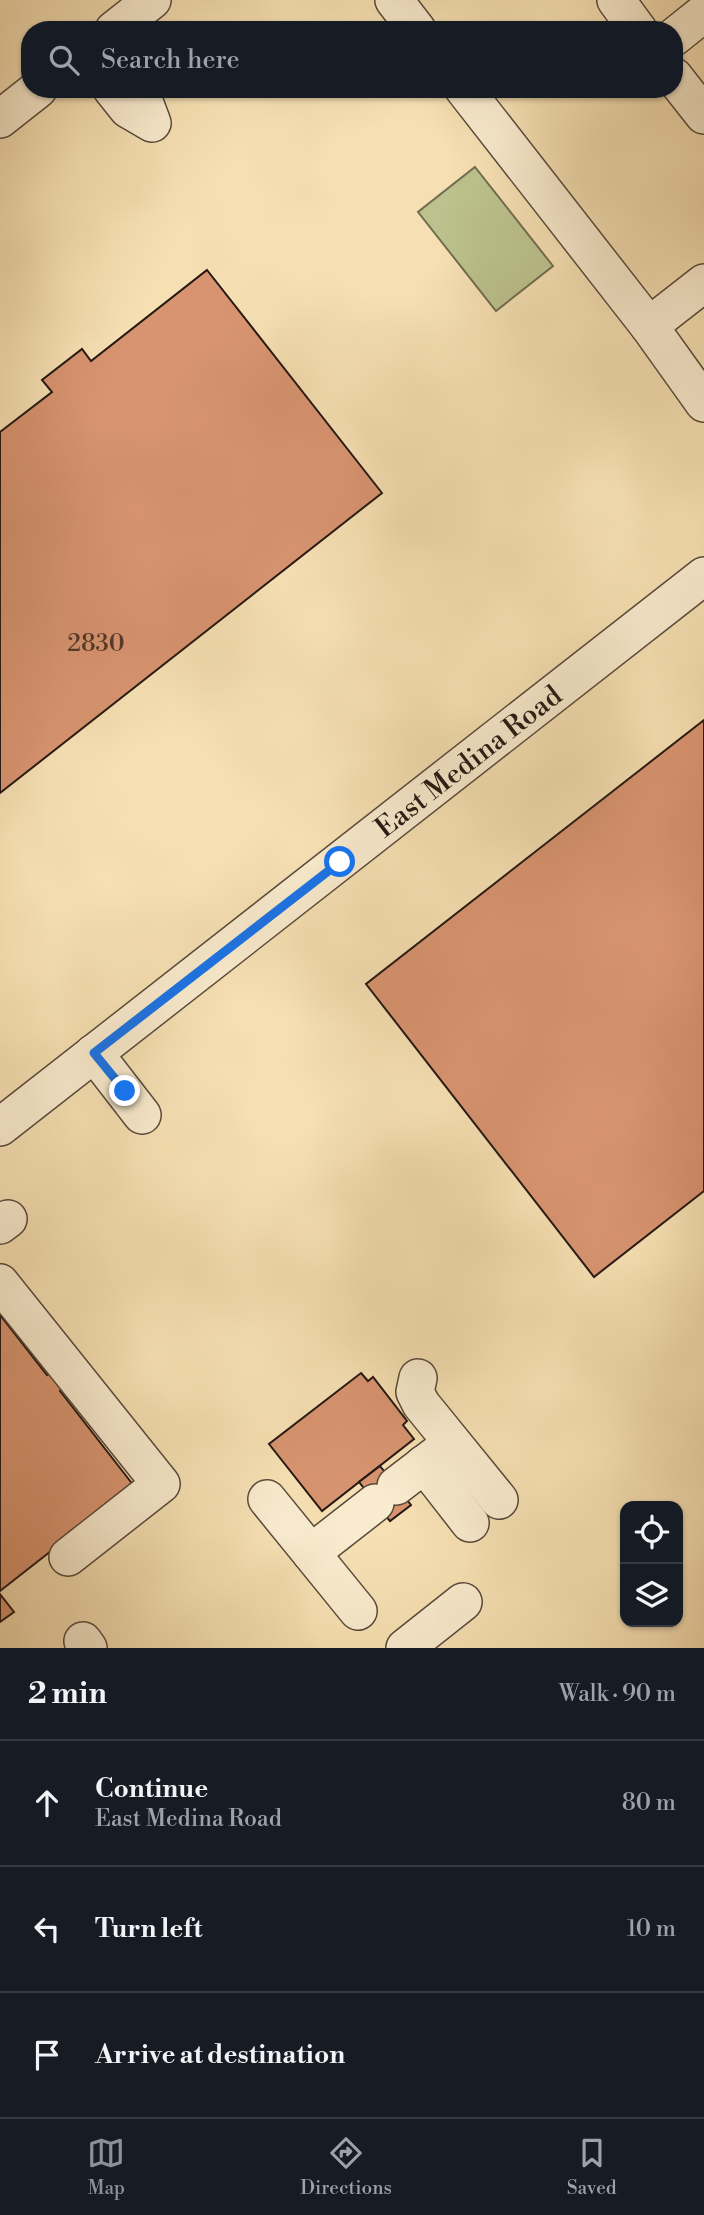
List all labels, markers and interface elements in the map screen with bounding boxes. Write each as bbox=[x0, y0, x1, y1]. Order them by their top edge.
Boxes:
search box bbox=[21, 21, 683, 98]
icon: search bbox=[45, 41, 83, 79]
text: Search here bbox=[101, 44, 240, 76]
house number: 2830 bbox=[67, 629, 125, 659]
street label: East Medina Road bbox=[369, 678, 569, 846]
route start bbox=[324, 846, 355, 877]
route end bbox=[109, 1075, 140, 1106]
map controls bbox=[620, 1501, 683, 1627]
button: locate bbox=[620, 1501, 683, 1564]
button: layers bbox=[620, 1564, 683, 1627]
text: 2 min bbox=[28, 1675, 107, 1713]
text: Walk · 90 m bbox=[559, 1680, 676, 1708]
text: Continue bbox=[95, 1773, 208, 1805]
icon: ahead bbox=[28, 1784, 66, 1822]
text: 80 m bbox=[622, 1789, 676, 1817]
text: East Medina Road bbox=[95, 1805, 282, 1833]
icon: left bbox=[28, 1910, 66, 1948]
text: Turn left bbox=[95, 1913, 203, 1945]
text: 10 m bbox=[627, 1915, 676, 1943]
icon: arrive bbox=[28, 2036, 66, 2074]
text: Arrive at destination bbox=[95, 2039, 345, 2071]
tab: Map bbox=[87, 2134, 125, 2200]
tab: Directions bbox=[300, 2134, 392, 2200]
tab: Saved bbox=[567, 2134, 617, 2200]

